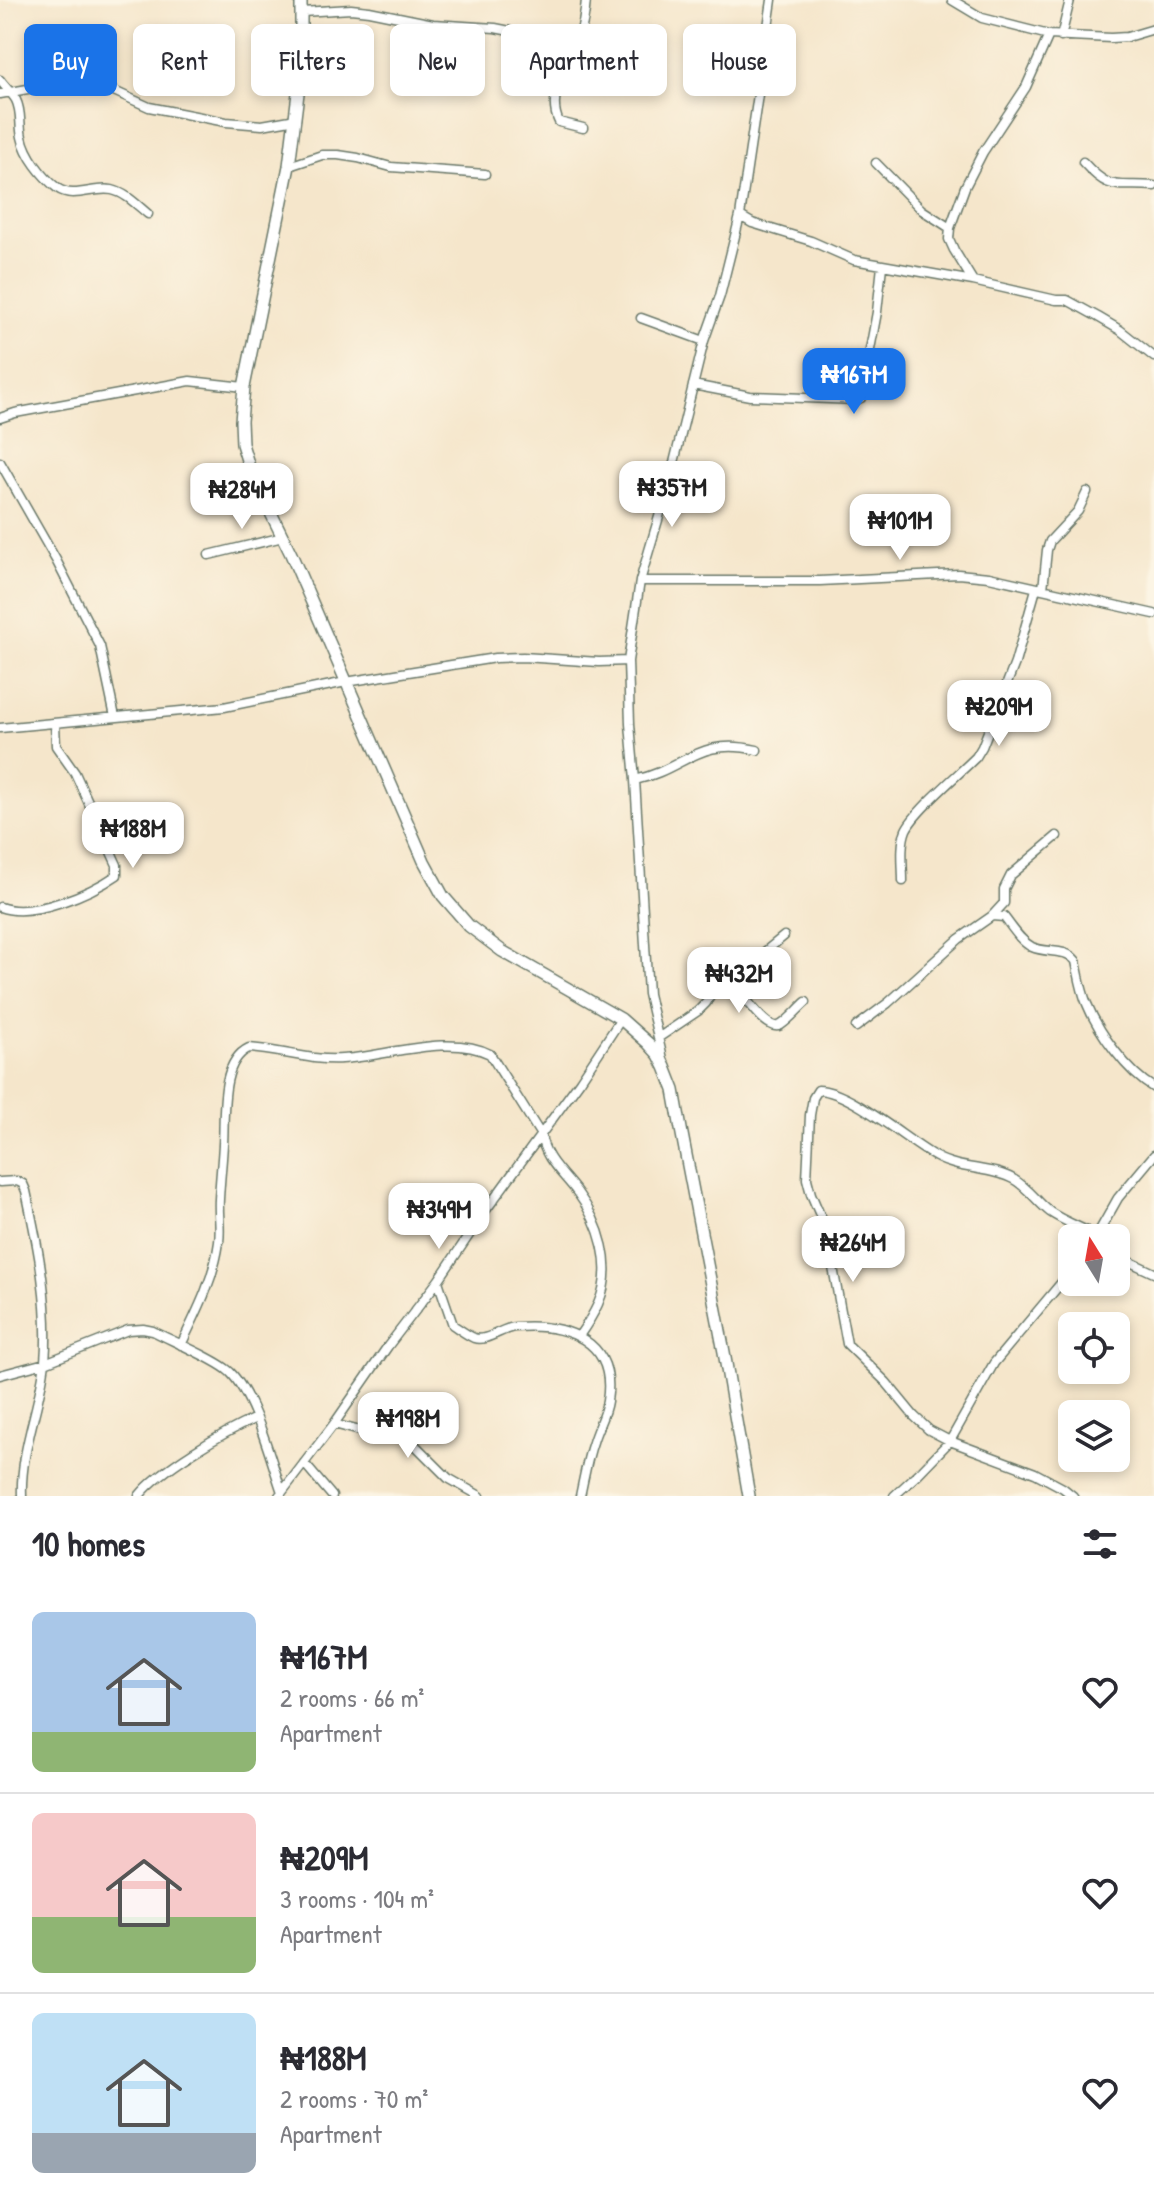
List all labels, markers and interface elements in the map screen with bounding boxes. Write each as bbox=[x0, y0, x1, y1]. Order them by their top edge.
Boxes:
chip: Buy bbox=[24, 24, 117, 96]
chip: Rent bbox=[133, 24, 235, 96]
chip: Filters bbox=[251, 24, 374, 96]
chip: New bbox=[390, 24, 485, 96]
chip: Apartment bbox=[501, 24, 667, 96]
chip: House bbox=[683, 24, 796, 96]
pin: ₦167M bbox=[798, 348, 910, 416]
text: ₦167M bbox=[821, 356, 887, 391]
pin: ₦357M bbox=[616, 461, 728, 529]
pin: ₦284M bbox=[186, 463, 298, 531]
text: ₦357M bbox=[637, 469, 707, 504]
text: ₦284M bbox=[208, 471, 276, 506]
pin: ₦101M bbox=[844, 494, 956, 562]
text: ₦101M bbox=[868, 502, 932, 537]
pin: ₦209M bbox=[943, 680, 1055, 748]
text: ₦209M bbox=[965, 688, 1033, 723]
pin: ₦188M bbox=[77, 802, 189, 870]
text: ₦188M bbox=[100, 810, 166, 845]
pin: ₦432M bbox=[683, 947, 795, 1015]
text: ₦432M bbox=[705, 955, 773, 990]
pin: ₦349M bbox=[383, 1183, 495, 1251]
text: ₦349M bbox=[406, 1191, 472, 1226]
pin: ₦264M bbox=[797, 1216, 909, 1284]
text: ₦264M bbox=[820, 1224, 886, 1259]
north arrow bbox=[1058, 1224, 1130, 1296]
map controls bbox=[1058, 1224, 1130, 1472]
button: locate bbox=[1058, 1312, 1130, 1384]
pin: ₦198M bbox=[352, 1392, 464, 1460]
text: ₦198M bbox=[376, 1400, 440, 1435]
button: layers bbox=[1058, 1400, 1130, 1472]
text: 10 homes bbox=[32, 1521, 145, 1567]
icon: filters bbox=[1078, 1522, 1122, 1566]
text: ₦167M bbox=[280, 1634, 368, 1680]
icon: home bbox=[96, 1644, 192, 1740]
icon: heart bbox=[1078, 1670, 1122, 1714]
text: 2 rooms · 66 m² bbox=[280, 1680, 424, 1715]
text: Apartment bbox=[280, 1715, 382, 1750]
text: ₦209M bbox=[280, 1835, 368, 1881]
icon: home bbox=[96, 1845, 192, 1941]
icon: heart bbox=[1078, 1871, 1122, 1915]
text: 3 rooms · 104 m² bbox=[280, 1881, 434, 1916]
text: Apartment bbox=[280, 1916, 382, 1951]
text: ₦188M bbox=[280, 2035, 367, 2081]
icon: home bbox=[96, 2045, 192, 2141]
icon: heart bbox=[1078, 2071, 1122, 2115]
text: 2 rooms · 70 m² bbox=[280, 2081, 428, 2116]
text: Apartment bbox=[280, 2116, 382, 2151]

